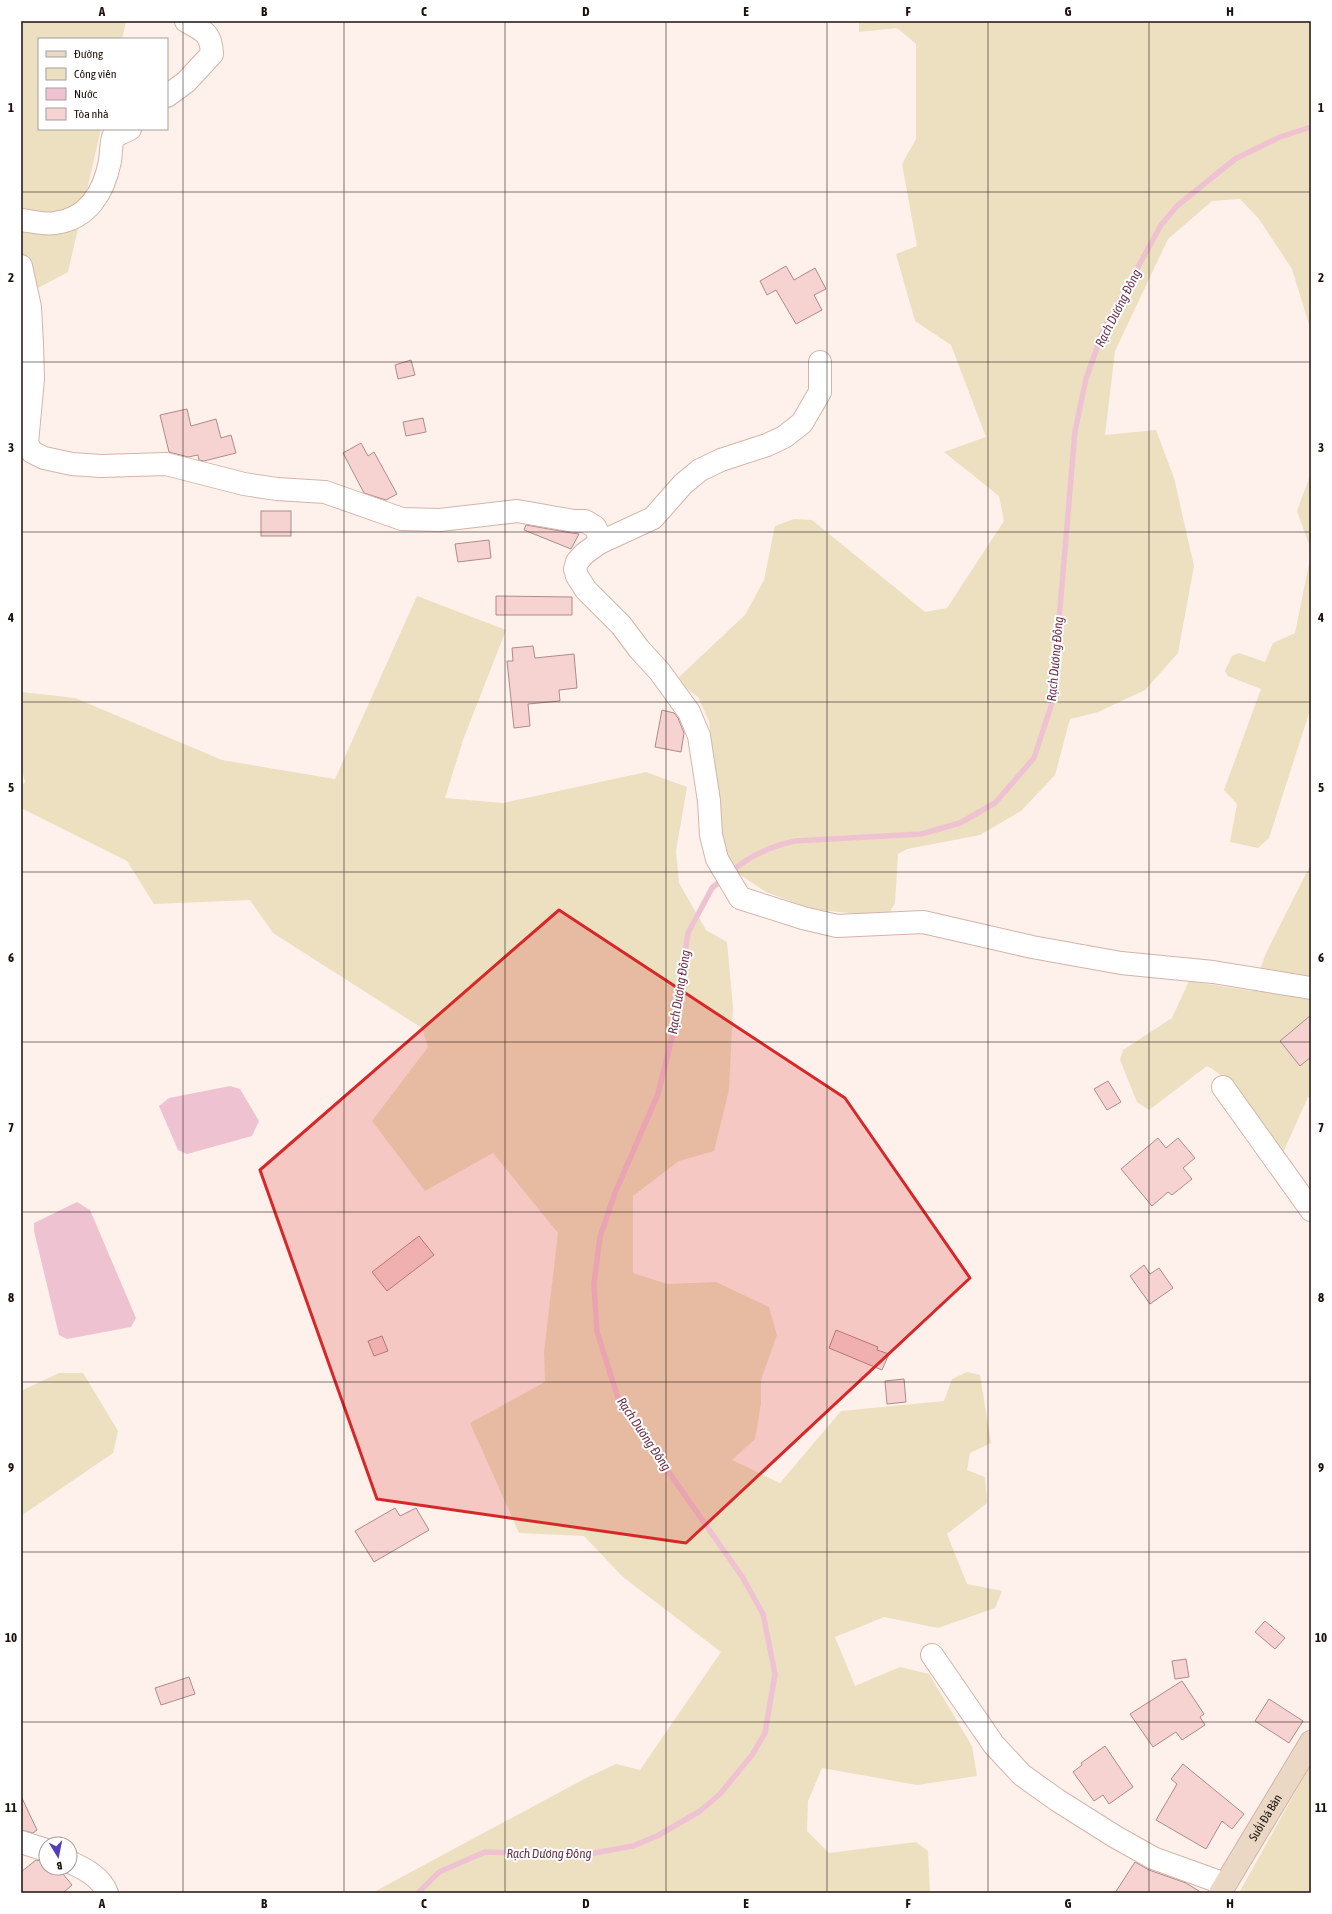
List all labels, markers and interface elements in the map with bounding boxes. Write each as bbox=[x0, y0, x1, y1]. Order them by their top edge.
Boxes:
text: A bbox=[98, 4, 106, 19]
text: B bbox=[261, 4, 268, 19]
text: C bbox=[421, 4, 427, 19]
text: D bbox=[582, 4, 590, 19]
text: E bbox=[743, 4, 749, 19]
text: F bbox=[905, 4, 911, 19]
text: G bbox=[1065, 4, 1072, 19]
text: H bbox=[1226, 4, 1234, 19]
legend bbox=[38, 38, 168, 130]
text: Đường bbox=[74, 47, 104, 61]
text: Công viên bbox=[74, 67, 117, 81]
text: Nước bbox=[74, 87, 98, 101]
text: 1 bbox=[8, 100, 14, 115]
text: 1 bbox=[1318, 100, 1324, 115]
text: Tòa nhà bbox=[74, 107, 109, 121]
water label: Rạch Dương Đông bbox=[1092, 267, 1144, 349]
text: 2 bbox=[8, 270, 14, 285]
text: 2 bbox=[1318, 270, 1324, 285]
text: 3 bbox=[8, 440, 14, 455]
text: 3 bbox=[1318, 440, 1324, 455]
text: 4 bbox=[7, 610, 14, 625]
text: 4 bbox=[1317, 610, 1324, 625]
water label: Rạch Dương Đông bbox=[1044, 616, 1066, 702]
text: 5 bbox=[8, 780, 14, 795]
text: 5 bbox=[1318, 780, 1324, 795]
water label: Rạch Dương Đông bbox=[665, 949, 693, 1035]
text: 6 bbox=[8, 950, 14, 965]
text: 6 bbox=[1318, 950, 1324, 965]
text: 7 bbox=[8, 1120, 14, 1135]
text: 7 bbox=[1318, 1120, 1324, 1135]
text: 8 bbox=[8, 1290, 14, 1305]
text: 8 bbox=[1318, 1290, 1324, 1305]
water label: Rạch Dương Đông bbox=[614, 1395, 674, 1473]
text: 9 bbox=[8, 1460, 14, 1475]
text: 9 bbox=[1318, 1460, 1324, 1475]
text: 10 bbox=[5, 1630, 17, 1645]
text: 10 bbox=[1315, 1630, 1327, 1645]
street label: Suối Đá Bàn bbox=[1246, 1792, 1285, 1844]
text: 11 bbox=[5, 1800, 17, 1815]
text: 11 bbox=[1315, 1800, 1327, 1815]
north arrow bbox=[38, 1836, 78, 1876]
water label: Rạch Dương Đông bbox=[506, 1846, 592, 1861]
text: B bbox=[55, 1859, 63, 1872]
text: A bbox=[98, 1896, 106, 1911]
text: B bbox=[261, 1896, 268, 1911]
text: C bbox=[421, 1896, 427, 1911]
text: D bbox=[582, 1896, 590, 1911]
text: E bbox=[743, 1896, 749, 1911]
text: F bbox=[905, 1896, 911, 1911]
text: G bbox=[1065, 1896, 1072, 1911]
text: H bbox=[1226, 1896, 1234, 1911]

